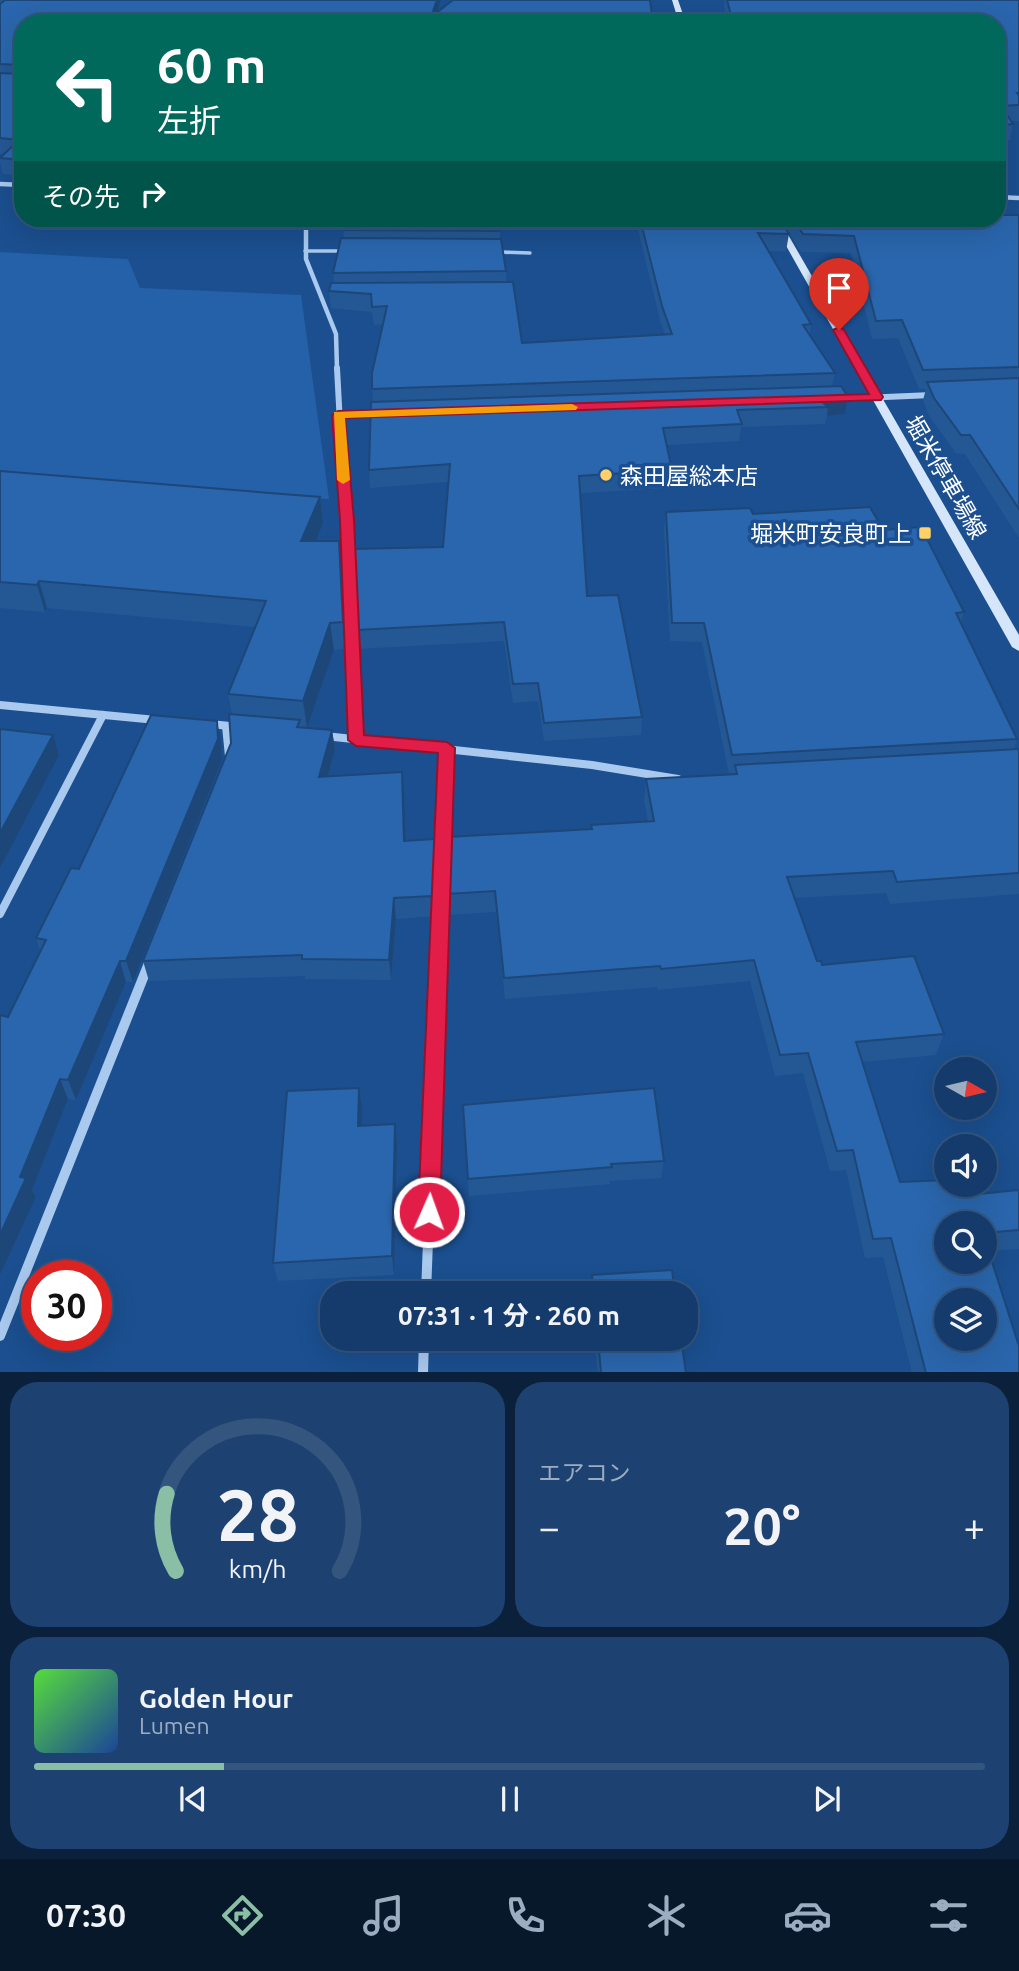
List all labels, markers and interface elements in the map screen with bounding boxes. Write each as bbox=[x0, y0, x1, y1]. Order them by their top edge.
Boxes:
text: 60 m bbox=[157, 37, 266, 92]
icon: left bbox=[42, 42, 133, 133]
text: 左折 bbox=[157, 102, 221, 138]
icon: right bbox=[134, 175, 172, 213]
text: その先 bbox=[42, 182, 120, 211]
pin bbox=[809, 258, 869, 330]
icon: arrive bbox=[820, 269, 858, 307]
street label: 堀米停車場線 bbox=[901, 411, 991, 543]
place label: 森田屋総本店 bbox=[620, 463, 758, 488]
marker: 森田屋総本店 bbox=[598, 467, 614, 483]
place label: 堀米町安良町上 bbox=[750, 521, 911, 546]
marker: 堀米町安良町上 bbox=[917, 525, 933, 541]
north arrow bbox=[934, 1057, 998, 1120]
map controls bbox=[934, 1057, 997, 1351]
button: sound bbox=[934, 1134, 997, 1197]
position arrow bbox=[392, 1175, 466, 1249]
button: search bbox=[934, 1211, 997, 1274]
speed limit sign: 30 bbox=[21, 1260, 112, 1351]
button: layers bbox=[934, 1288, 997, 1351]
text: 07:31 · 1 分 · 260 m bbox=[398, 1301, 620, 1330]
text: エアコン bbox=[539, 1460, 631, 1485]
text: 28 bbox=[216, 1473, 298, 1555]
text: 20° bbox=[723, 1497, 800, 1555]
text: − bbox=[539, 1506, 560, 1548]
text: + bbox=[964, 1506, 985, 1548]
text: km/h bbox=[228, 1554, 286, 1582]
text: Golden Hour bbox=[139, 1684, 293, 1713]
text: Lumen bbox=[139, 1713, 210, 1738]
icon: previous bbox=[174, 1780, 212, 1818]
icon: pause bbox=[491, 1780, 529, 1818]
icon: next bbox=[808, 1780, 846, 1818]
icon: directions bbox=[218, 1891, 267, 1940]
icon: music bbox=[359, 1891, 408, 1940]
icon: phone bbox=[501, 1891, 550, 1940]
icon: climate bbox=[642, 1891, 691, 1940]
icon: car bbox=[783, 1891, 832, 1940]
icon: filters bbox=[924, 1891, 973, 1940]
text: 07:30 bbox=[46, 1897, 126, 1933]

